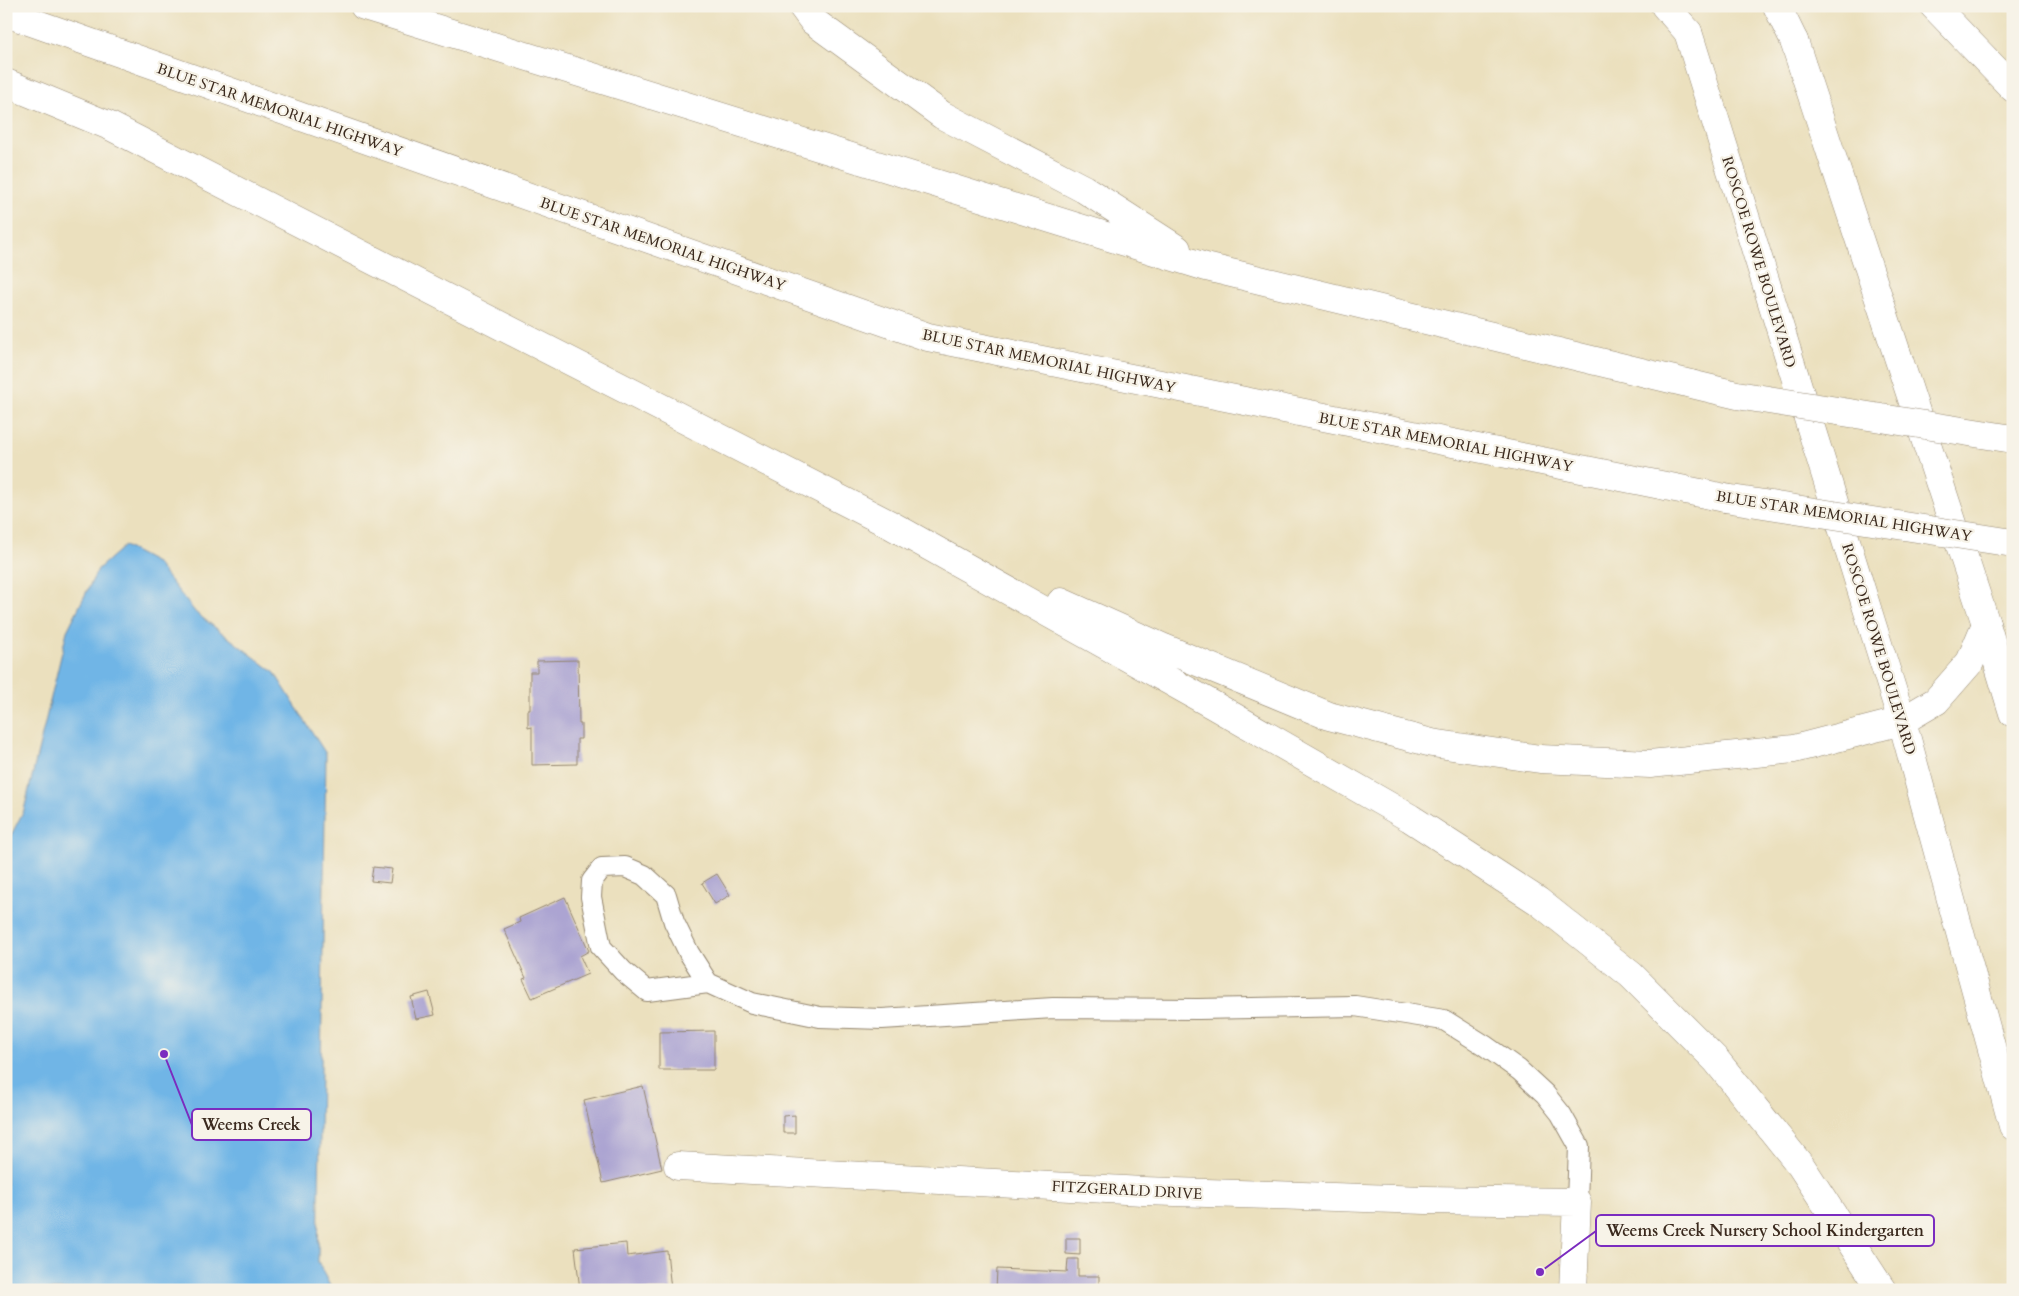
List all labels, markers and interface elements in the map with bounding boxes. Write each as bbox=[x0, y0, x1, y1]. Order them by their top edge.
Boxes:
street label: BLUE STAR MEMORIAL HIGHWAY bbox=[154, 58, 406, 162]
street label: ROSCOE ROWE BOULEVARD bbox=[1717, 154, 1801, 370]
street label: BLUE STAR MEMORIAL HIGHWAY bbox=[537, 192, 789, 296]
street label: BLUE STAR MEMORIAL HIGHWAY bbox=[920, 324, 1178, 398]
street label: BLUE STAR MEMORIAL HIGHWAY bbox=[1317, 408, 1576, 477]
street label: BLUE STAR MEMORIAL HIGHWAY bbox=[1715, 486, 1974, 546]
street label: ROSCOE ROWE BOULEVARD bbox=[1837, 541, 1921, 757]
callout: Weems Creek bbox=[192, 1109, 311, 1140]
text: Weems Creek bbox=[200, 1114, 301, 1136]
street label: FITZGERALD DRIVE bbox=[1051, 1176, 1203, 1204]
callout: Weems Creek Nursery School Kindergarten bbox=[1596, 1215, 1934, 1246]
text: Weems Creek Nursery School Kindergarten bbox=[1605, 1220, 1925, 1242]

